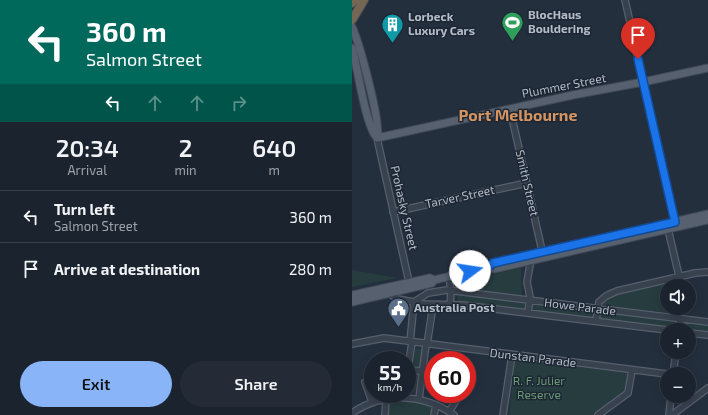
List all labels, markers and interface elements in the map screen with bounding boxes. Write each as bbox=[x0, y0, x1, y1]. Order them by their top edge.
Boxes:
place label: BlocHaus Bouldering bbox=[528, 7, 590, 35]
place label: Lorbeck Luxury Cars bbox=[408, 9, 475, 38]
sports icon: BlocHaus Bouldering bbox=[499, 9, 525, 42]
building icon: Lorbeck Luxury Cars bbox=[380, 11, 406, 44]
text: 360 m bbox=[86, 14, 167, 48]
icon: left bbox=[20, 16, 72, 68]
pin bbox=[621, 18, 655, 59]
icon: arrive bbox=[627, 24, 649, 46]
text: Salmon Street bbox=[86, 48, 202, 70]
street label: Plummer Street bbox=[520, 70, 608, 100]
icon: left bbox=[102, 92, 124, 114]
icon: ahead bbox=[144, 92, 166, 114]
icon: ahead bbox=[186, 92, 208, 114]
icon: right bbox=[228, 92, 250, 114]
district label: Port Melbourne bbox=[459, 105, 577, 124]
text: 20:34 bbox=[56, 133, 119, 162]
text: 2 bbox=[179, 133, 192, 162]
text: 640 bbox=[252, 133, 296, 162]
street label: Smith Street bbox=[514, 148, 543, 218]
text: Arrival bbox=[67, 162, 107, 178]
text: min bbox=[175, 162, 197, 178]
text: m bbox=[269, 162, 280, 178]
street label: Prohasky Street bbox=[388, 164, 422, 252]
street label: Tarver Street bbox=[424, 182, 496, 210]
text: Turn left bbox=[54, 200, 115, 218]
icon: left bbox=[20, 206, 42, 228]
text: 360 m bbox=[290, 208, 332, 226]
text: Salmon Street bbox=[54, 218, 138, 234]
position arrow bbox=[449, 250, 491, 292]
icon: arrive bbox=[20, 258, 42, 280]
text: Arrive at destination bbox=[54, 260, 200, 278]
text: 280 m bbox=[289, 260, 332, 278]
map controls bbox=[660, 279, 696, 403]
button: sound bbox=[660, 279, 696, 315]
public building icon: Australia Post bbox=[385, 295, 411, 328]
street label: Howe Parade bbox=[543, 295, 617, 317]
place label: Australia Post bbox=[414, 300, 495, 314]
button: + bbox=[660, 323, 696, 359]
street label: Dunstan Parade bbox=[489, 345, 577, 369]
speed limit sign: 60 bbox=[424, 351, 476, 403]
text: 55 bbox=[379, 360, 401, 384]
button: Exit bbox=[20, 361, 172, 407]
button: Share bbox=[180, 361, 332, 407]
button: − bbox=[660, 367, 696, 403]
park label: R. F. Julier Reserve bbox=[513, 373, 565, 401]
text: km/h bbox=[378, 381, 402, 393]

